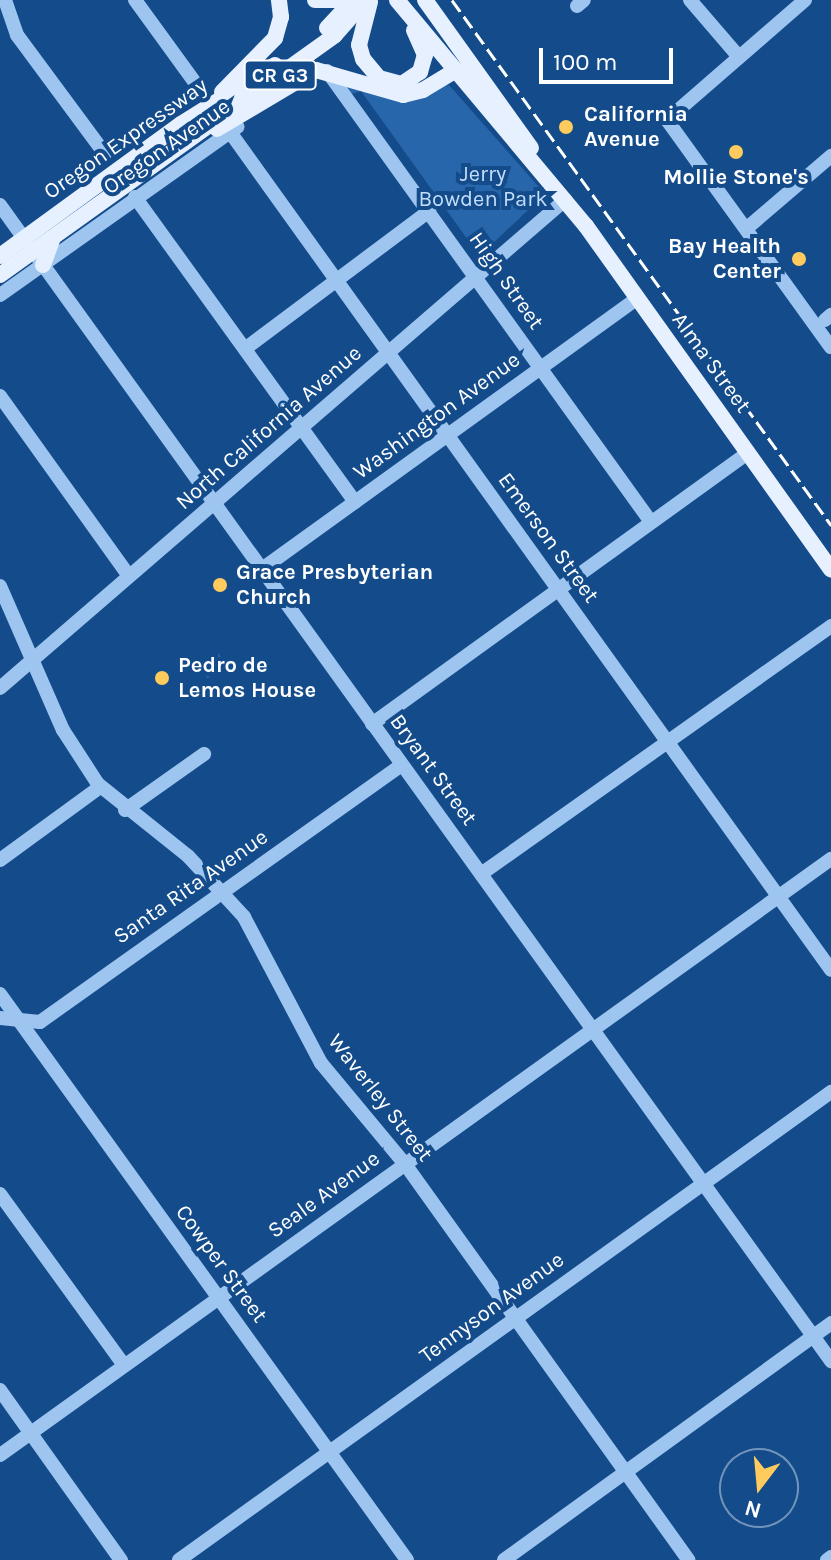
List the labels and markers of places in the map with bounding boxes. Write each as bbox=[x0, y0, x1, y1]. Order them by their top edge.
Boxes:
place label: California Avenue bbox=[584, 101, 688, 152]
marker: California Avenue bbox=[555, 116, 577, 138]
marker: Mollie Stone's bbox=[727, 143, 745, 161]
place label: Mollie Stone's bbox=[663, 165, 809, 191]
place label: Bay Health Center bbox=[668, 233, 781, 284]
marker: Bay Health Center bbox=[788, 248, 810, 270]
place label: Grace Presbyterian Church bbox=[236, 559, 433, 610]
marker: Grace Presbyterian Church bbox=[211, 576, 229, 594]
place label: Pedro de Lemos House bbox=[178, 652, 316, 704]
marker: Pedro de Lemos House bbox=[153, 669, 171, 687]

